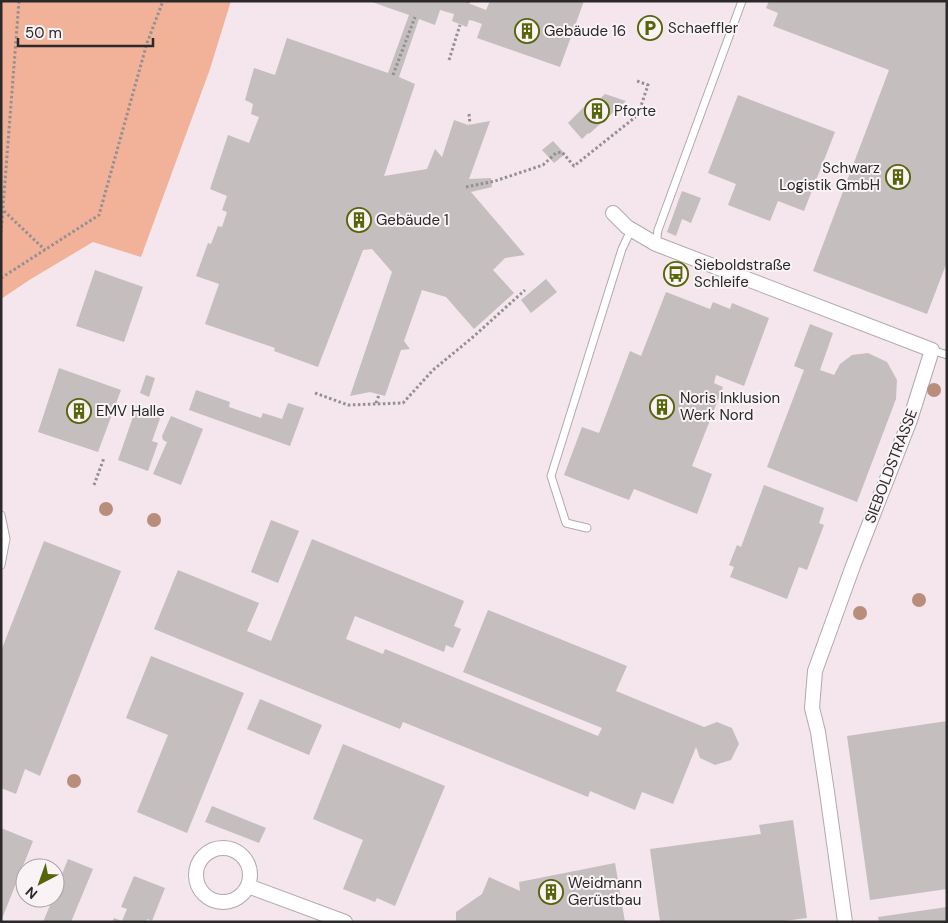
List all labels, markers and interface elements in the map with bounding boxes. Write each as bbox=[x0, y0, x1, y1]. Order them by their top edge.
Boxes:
scale bar bbox=[18, 15, 152, 47]
parking icon: Schaeffler bbox=[637, 15, 663, 41]
building icon: Gebäude 16 bbox=[514, 18, 540, 44]
place label: Schaeffler bbox=[668, 18, 739, 38]
place label: Gebäude 16 bbox=[544, 21, 626, 41]
text: 50 m bbox=[25, 23, 62, 43]
building icon: Pforte bbox=[584, 98, 610, 124]
place label: Pforte bbox=[614, 101, 656, 121]
place label: Schwarz Logistik GmbH bbox=[779, 158, 880, 195]
building icon: Schwarz Logistik GmbH bbox=[885, 164, 911, 190]
building icon: Gebäude 1 bbox=[346, 207, 372, 233]
place label: Gebäude 1 bbox=[376, 210, 449, 230]
place label: Sieboldstraße Schleife bbox=[694, 255, 791, 292]
bus stop icon: Sieboldstraße Schleife bbox=[663, 261, 689, 287]
place label: Noris Inklusion Werk Nord bbox=[680, 388, 780, 425]
building icon: Noris Inklusion Werk Nord bbox=[649, 394, 675, 420]
building icon: EMV Halle bbox=[66, 398, 92, 424]
place label: EMV Halle bbox=[96, 401, 165, 421]
street label: SIEBOLDSTRASSE bbox=[860, 406, 922, 526]
north arrow bbox=[15, 858, 65, 908]
place label: Weidmann Gerüstbau bbox=[568, 873, 642, 910]
building icon: Weidmann Gerüstbau bbox=[538, 879, 564, 905]
text: N bbox=[22, 883, 41, 903]

